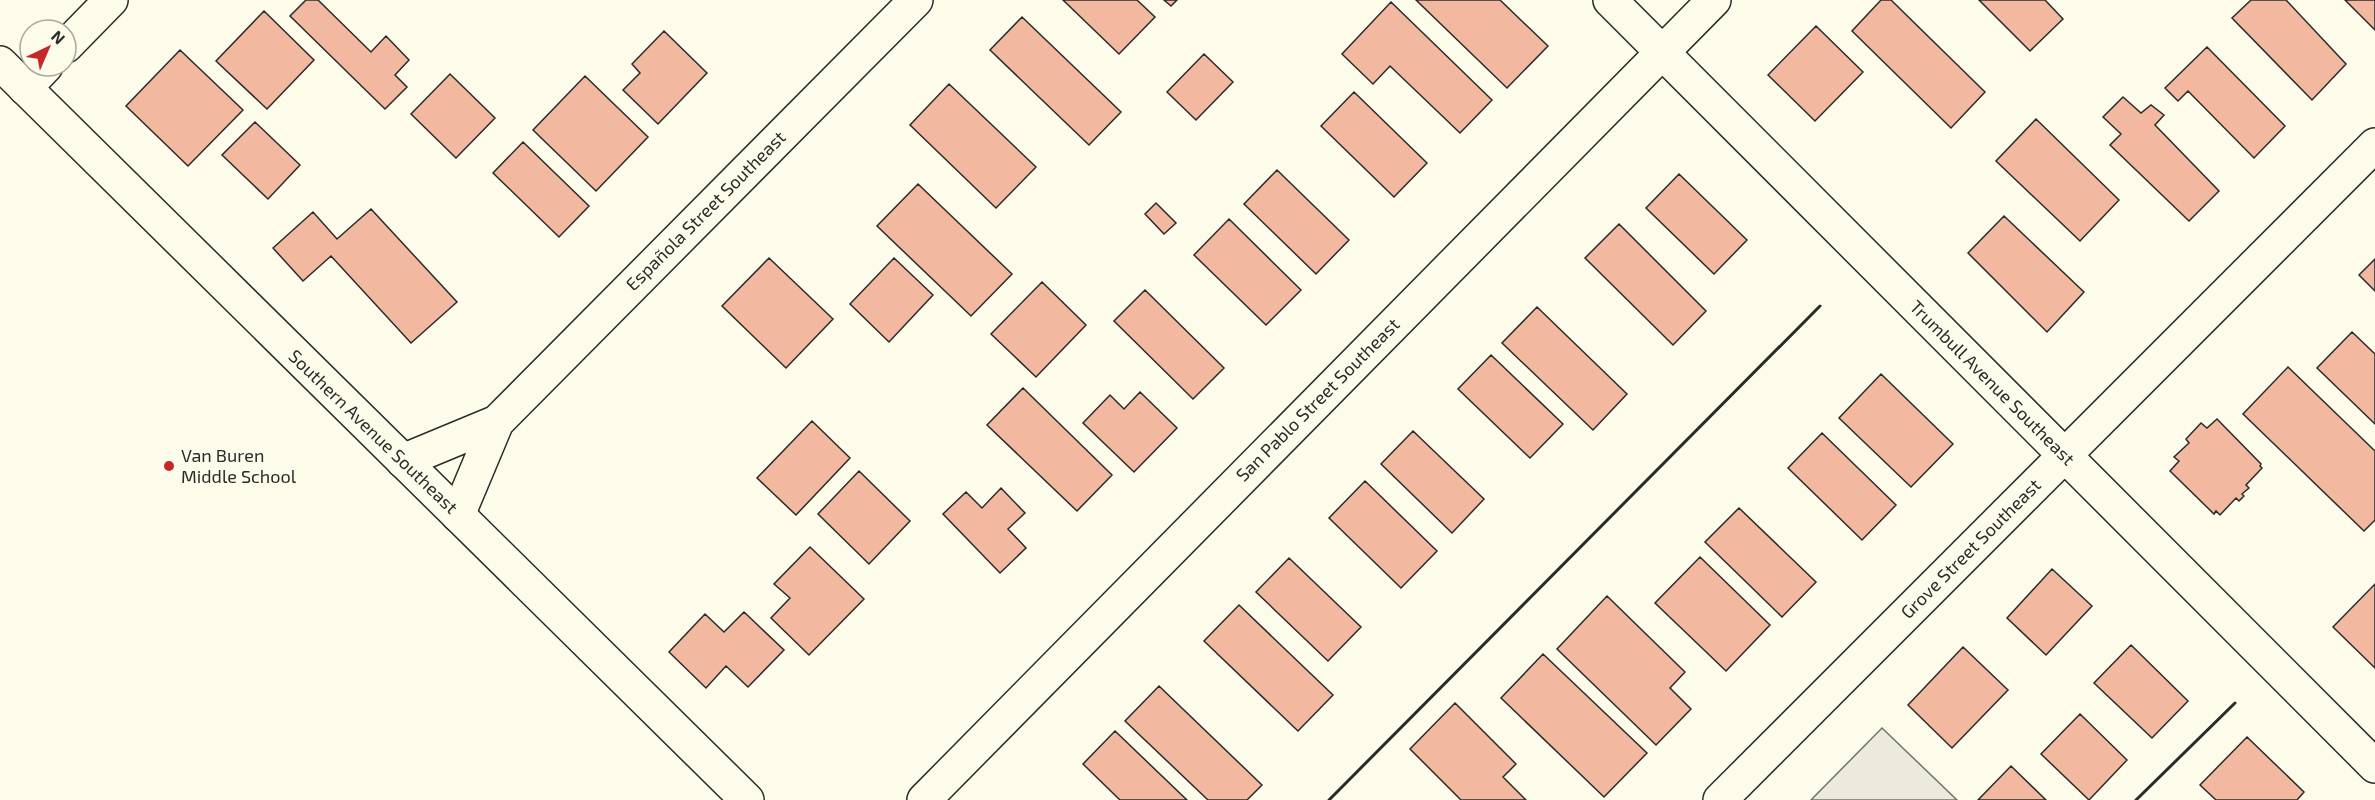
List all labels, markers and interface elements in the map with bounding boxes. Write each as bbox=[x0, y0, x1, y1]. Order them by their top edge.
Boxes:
north arrow bbox=[18, 18, 78, 78]
text: N bbox=[48, 26, 70, 48]
street label: Española Street Southeast bbox=[621, 126, 790, 295]
street label: Trumbull Avenue Southeast bbox=[1906, 295, 2080, 469]
street label: San Pablo Street Southeast bbox=[1231, 313, 1404, 486]
street label: Southern Avenue Southeast bbox=[285, 345, 463, 518]
place label: Van Buren Middle School bbox=[181, 444, 297, 487]
marker: Van Buren Middle School bbox=[162, 459, 176, 473]
street label: Grove Street Southeast bbox=[1896, 474, 2045, 623]

